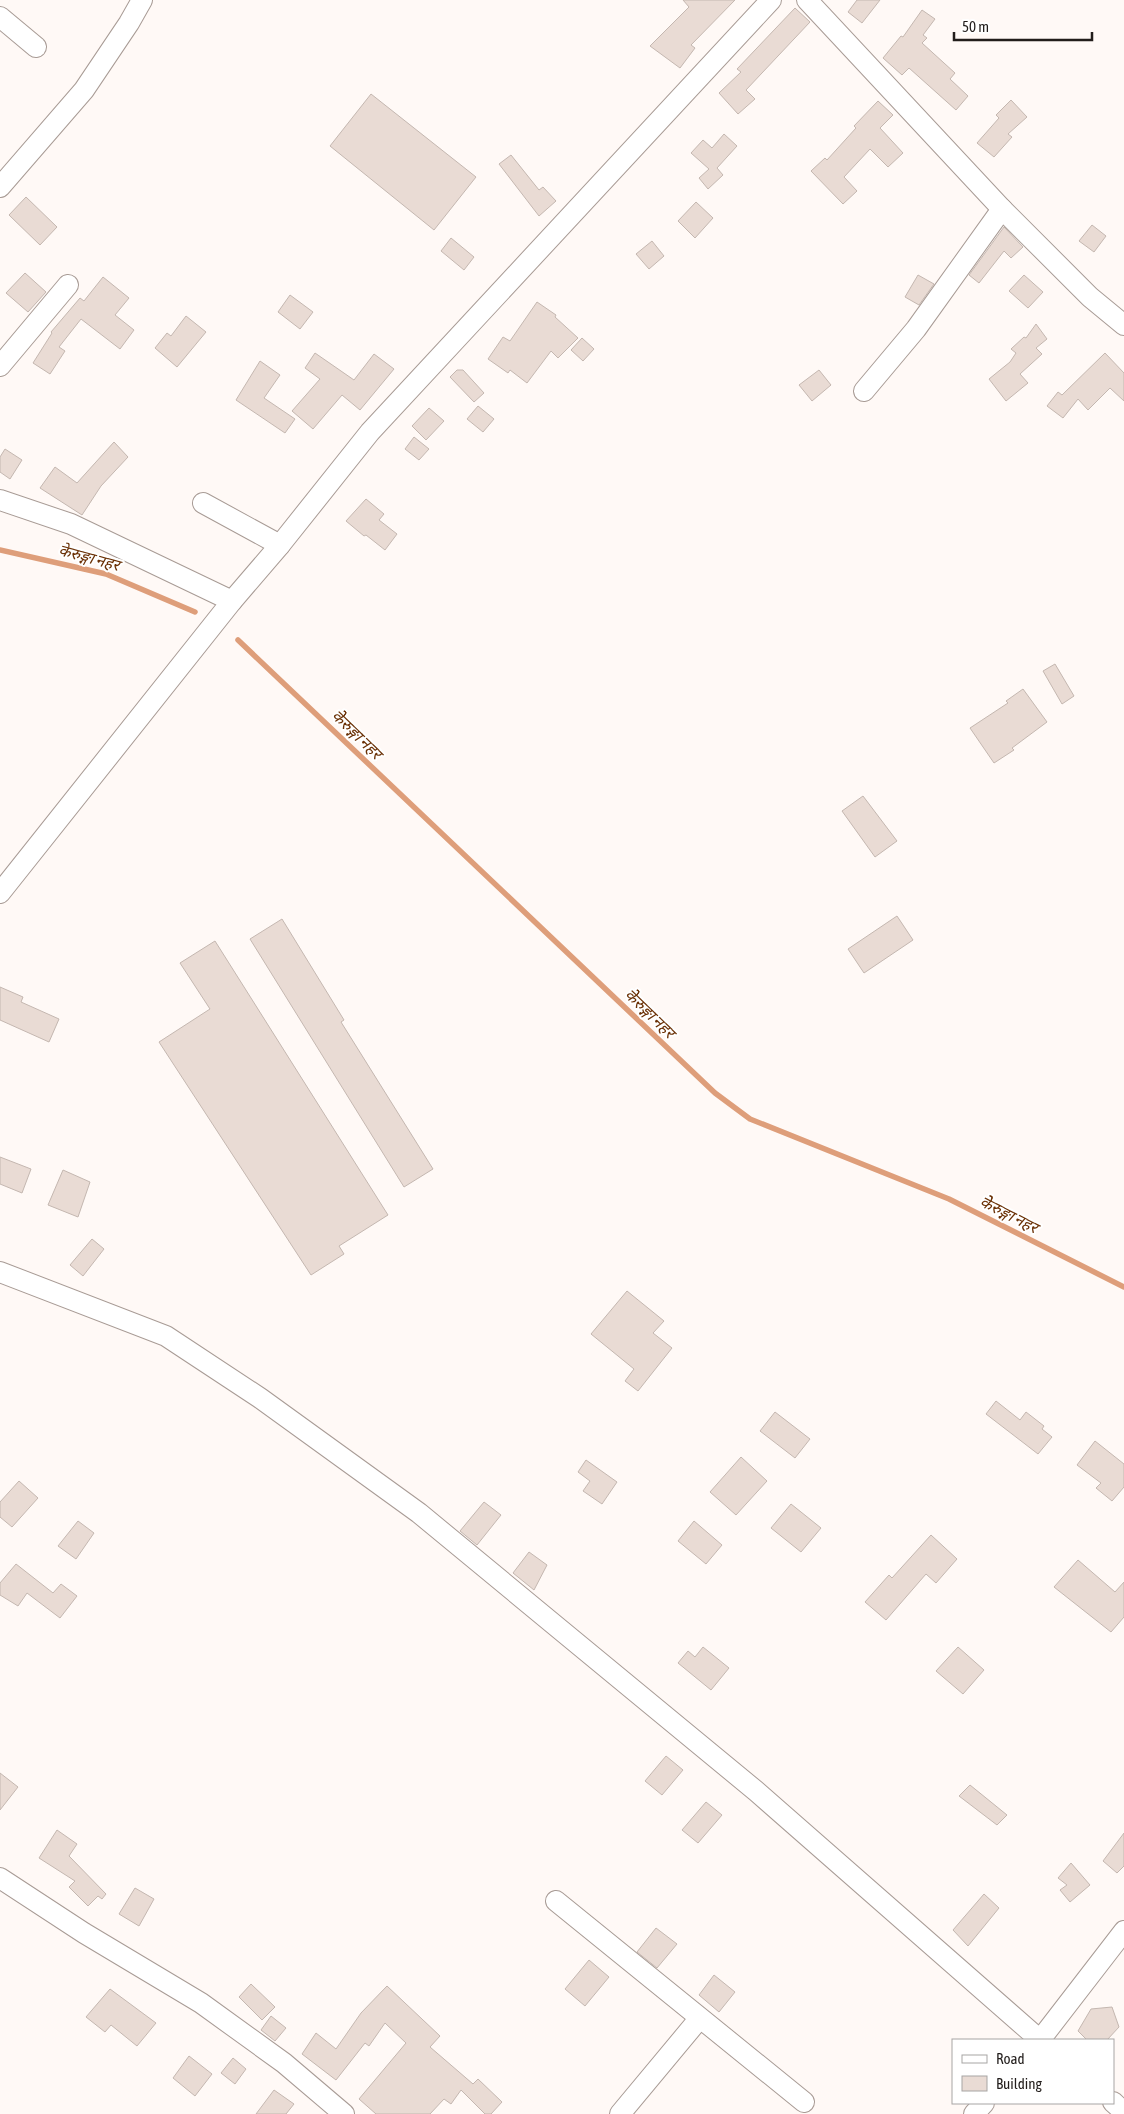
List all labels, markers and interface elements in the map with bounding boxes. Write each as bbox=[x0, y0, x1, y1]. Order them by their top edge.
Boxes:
scale bar bbox=[954, 10, 1092, 42]
text: 50 m bbox=[962, 18, 989, 35]
water label: केरुङ्गा नहर bbox=[57, 540, 125, 575]
water label: केेरुङ्गा नहर bbox=[328, 706, 388, 764]
water label: केेरुङ्गा नहर bbox=[621, 985, 681, 1043]
water label: केेरुङ्गा नहर bbox=[977, 1192, 1044, 1238]
legend bbox=[952, 2039, 1114, 2104]
text: Road bbox=[996, 2050, 1025, 2067]
text: Building bbox=[996, 2075, 1042, 2092]

